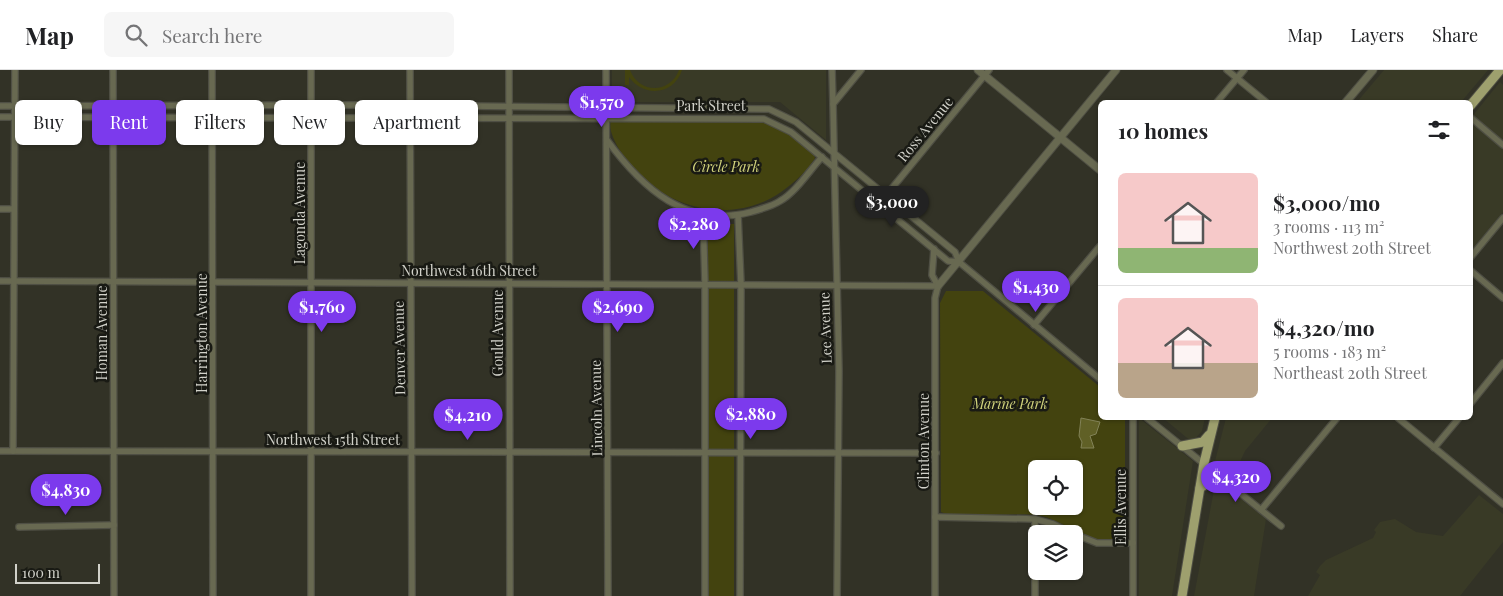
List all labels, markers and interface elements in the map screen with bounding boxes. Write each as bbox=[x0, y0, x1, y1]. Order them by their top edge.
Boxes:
search box bbox=[104, 12, 454, 57]
text: Map bbox=[25, 19, 74, 51]
icon: search bbox=[122, 21, 150, 49]
text: Search here bbox=[162, 22, 262, 48]
text: Map bbox=[1287, 23, 1322, 47]
text: Layers bbox=[1350, 23, 1404, 47]
text: Share bbox=[1432, 23, 1478, 47]
pin: $1,570 bbox=[561, 85, 643, 128]
text: $1,570 bbox=[580, 91, 624, 112]
street label: Ross Avenue bbox=[893, 93, 957, 165]
street label: Park Street bbox=[676, 96, 747, 115]
chip: Buy bbox=[15, 100, 82, 145]
chip: Rent bbox=[92, 100, 166, 145]
chip: Filters bbox=[176, 100, 264, 145]
chip: New bbox=[274, 100, 345, 145]
chip: Apartment bbox=[355, 100, 478, 145]
text: 10 homes bbox=[1118, 116, 1208, 144]
icon: filters bbox=[1425, 116, 1453, 144]
park label: Circle Park bbox=[692, 157, 760, 176]
street label: Lagonda Avenue bbox=[290, 162, 309, 264]
pin: $3,000 bbox=[851, 186, 933, 228]
text: $3,000/mo bbox=[1273, 188, 1380, 216]
text: $3,000 bbox=[866, 191, 918, 212]
icon: home bbox=[1158, 193, 1218, 253]
pin: $2,280 bbox=[653, 208, 735, 250]
text: $2,280 bbox=[669, 213, 719, 234]
text: 3 rooms · 113 m² bbox=[1273, 216, 1384, 237]
text: Northwest 20th Street bbox=[1273, 237, 1431, 258]
street label: Northwest 16th Street bbox=[401, 261, 538, 280]
pin: $1,430 bbox=[995, 270, 1077, 313]
street label: Harrington Avenue bbox=[192, 273, 211, 393]
text: $1,430 bbox=[1013, 276, 1059, 297]
street label: Homan Avenue bbox=[92, 286, 111, 381]
pin: $1,760 bbox=[281, 290, 363, 333]
street label: Gould Avenue bbox=[488, 290, 507, 376]
pin: $2,690 bbox=[577, 290, 659, 333]
street label: Lee Avenue bbox=[814, 292, 836, 364]
text: $1,760 bbox=[299, 296, 345, 317]
text: $2,690 bbox=[593, 296, 643, 317]
street label: Denver Avenue bbox=[389, 301, 409, 395]
text: $4,320/mo bbox=[1273, 313, 1375, 341]
icon: home bbox=[1158, 318, 1218, 378]
text: 5 rooms · 183 m² bbox=[1273, 341, 1386, 362]
street label: Lincoln Avenue bbox=[586, 360, 606, 456]
text: Northeast 20th Street bbox=[1273, 362, 1427, 383]
street label: Clinton Avenue bbox=[914, 393, 933, 489]
park label: Marine Park bbox=[971, 394, 1048, 413]
pin: $4,210 bbox=[427, 398, 509, 441]
pin: $2,880 bbox=[710, 398, 792, 440]
text: $2,880 bbox=[726, 403, 776, 424]
text: $4,210 bbox=[445, 404, 491, 425]
street label: Northwest 15th Street bbox=[266, 430, 401, 449]
map controls bbox=[1028, 460, 1083, 580]
button: locate bbox=[1028, 460, 1083, 515]
pin: $4,320 bbox=[1195, 460, 1277, 503]
text: $4,320 bbox=[1212, 466, 1260, 487]
street label: Ellis Avenue bbox=[1111, 469, 1130, 545]
pin: $4,830 bbox=[25, 474, 107, 516]
text: $4,830 bbox=[42, 479, 90, 500]
button: layers bbox=[1028, 525, 1083, 580]
scale bar bbox=[15, 561, 100, 584]
text: 100 m bbox=[22, 563, 60, 582]

